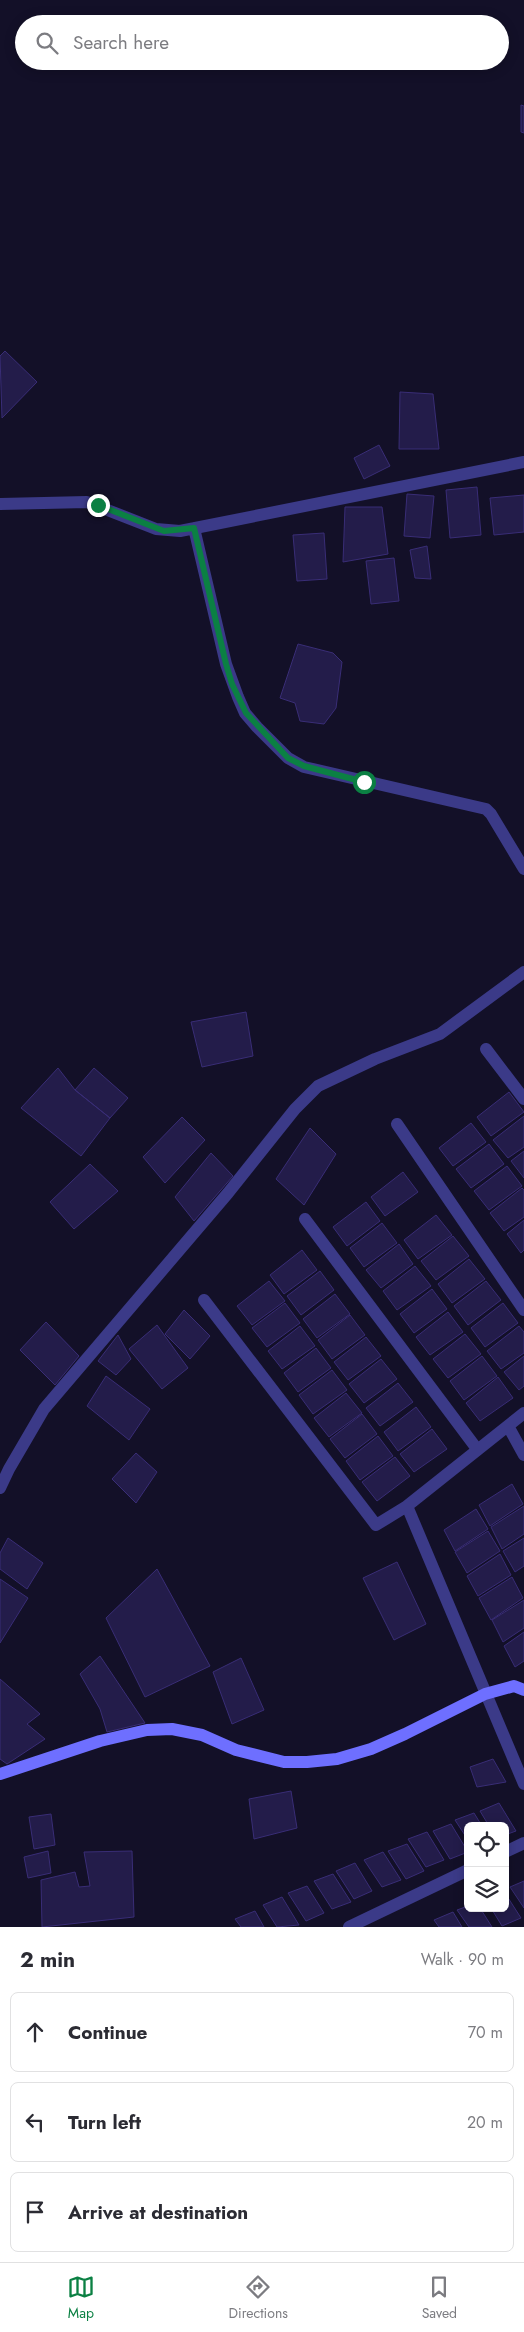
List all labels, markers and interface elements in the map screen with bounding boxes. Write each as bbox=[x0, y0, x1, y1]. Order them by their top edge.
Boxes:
search box bbox=[15, 15, 509, 70]
icon: search bbox=[33, 29, 61, 57]
text: Search here bbox=[73, 29, 169, 56]
route end bbox=[87, 494, 110, 517]
route start bbox=[353, 771, 376, 794]
map controls bbox=[464, 1822, 509, 1912]
button: locate bbox=[464, 1822, 509, 1867]
button: layers bbox=[464, 1867, 509, 1912]
text: 2 min bbox=[20, 1945, 75, 1975]
text: Walk · 90 m bbox=[421, 1948, 504, 1971]
icon: ahead bbox=[21, 2018, 49, 2046]
text: Continue bbox=[68, 2019, 147, 2046]
text: 70 m bbox=[468, 2021, 503, 2044]
icon: left bbox=[21, 2108, 49, 2136]
text: Turn left bbox=[68, 2109, 141, 2136]
text: 20 m bbox=[467, 2111, 503, 2134]
icon: arrive bbox=[21, 2198, 49, 2226]
text: Arrive at destination bbox=[68, 2199, 248, 2226]
tab: Map bbox=[67, 2273, 95, 2323]
tab: Directions bbox=[229, 2273, 288, 2323]
tab: Saved bbox=[422, 2273, 457, 2323]

